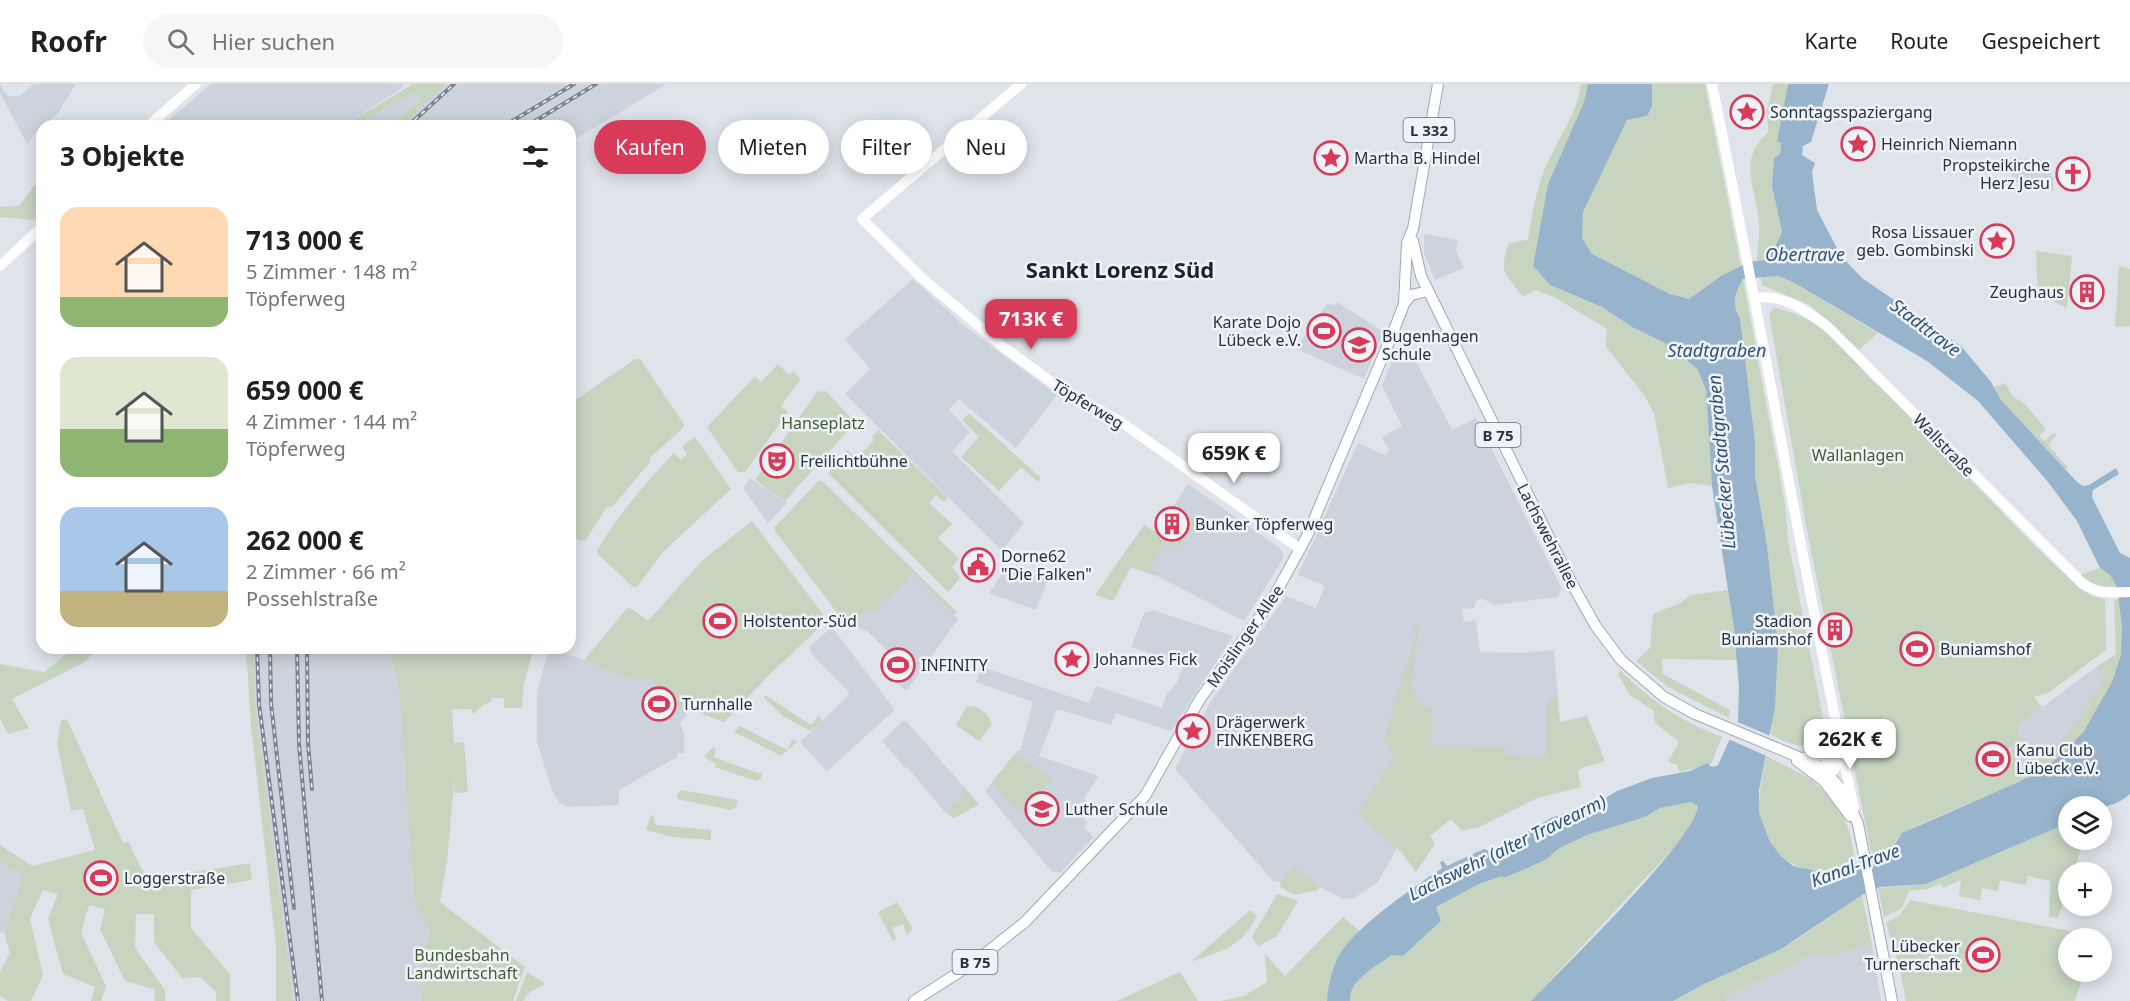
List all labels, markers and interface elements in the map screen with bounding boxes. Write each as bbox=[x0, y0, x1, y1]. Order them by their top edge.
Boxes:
search box bbox=[143, 14, 563, 68]
text: Roofr bbox=[30, 22, 107, 60]
icon: search bbox=[164, 25, 197, 58]
text: Hier suchen bbox=[212, 26, 335, 56]
text: Karte bbox=[1804, 27, 1857, 55]
text: Route bbox=[1890, 27, 1948, 55]
text: Gespeichert bbox=[1981, 27, 2100, 55]
place icon: Sonntagsspaziergang bbox=[1729, 94, 1765, 130]
place label: Sonntagsspaziergang bbox=[1770, 101, 1933, 123]
road number: L 332 bbox=[1404, 118, 1454, 142]
chip: Kaufen bbox=[594, 120, 706, 174]
chip: Mieten bbox=[718, 120, 829, 174]
chip: Filter bbox=[841, 120, 932, 174]
chip: Neu bbox=[944, 120, 1027, 174]
place icon: Heinrich Niemann bbox=[1840, 126, 1876, 162]
place label: Heinrich Niemann bbox=[1881, 133, 2017, 155]
text: 3 Objekte bbox=[60, 138, 185, 174]
icon: filters bbox=[519, 140, 552, 173]
place icon: Martha B. Hindel bbox=[1313, 140, 1349, 176]
place label: Martha B. Hindel bbox=[1354, 147, 1480, 169]
place label: Propsteikirche Herz Jesu bbox=[1942, 154, 2050, 194]
church icon: Propsteikirche Herz Jesu bbox=[2055, 156, 2091, 192]
place label: Rosa Lissauer geb. Gombinski bbox=[1856, 221, 1974, 261]
text: 713 000 € bbox=[246, 222, 364, 258]
place icon: Rosa Lissauer geb. Gombinski bbox=[1979, 223, 2015, 259]
icon: home bbox=[108, 231, 180, 303]
water label: Obertrave bbox=[1765, 242, 1845, 266]
district label: Sankt Lorenz Süd bbox=[1026, 254, 1214, 284]
text: 5 Zimmer · 148 m² bbox=[246, 258, 417, 285]
building icon: Zeughaus bbox=[2069, 274, 2105, 310]
place label: Zeughaus bbox=[1990, 281, 2064, 303]
text: Töpferweg bbox=[246, 285, 346, 312]
water label: Stadttrave bbox=[1886, 293, 1966, 361]
pin: 713K € bbox=[982, 299, 1080, 350]
text: 713K € bbox=[999, 305, 1063, 332]
place label: Karate Dojo Lübeck e.V. bbox=[1213, 311, 1301, 351]
sports icon: Karate Dojo Lübeck e.V. bbox=[1306, 313, 1342, 349]
place label: Bugenhagen Schule bbox=[1382, 325, 1479, 365]
school or university icon: Bugenhagen Schule bbox=[1341, 327, 1377, 363]
water label: Stadtgraben bbox=[1668, 338, 1766, 362]
text: 659 000 € bbox=[246, 372, 364, 408]
street label: Töpferweg bbox=[1048, 374, 1128, 434]
water label: Lübecker Stadtgraben bbox=[1701, 374, 1741, 550]
icon: home bbox=[108, 381, 180, 453]
text: 4 Zimmer · 144 m² bbox=[246, 408, 417, 435]
street label: Wallstraße bbox=[1908, 409, 1980, 481]
park label: Hanseplatz bbox=[781, 412, 865, 434]
road number: B 75 bbox=[1476, 423, 1520, 447]
pin: 659K € bbox=[1185, 433, 1283, 484]
text: Töpferweg bbox=[246, 435, 346, 462]
text: 659K € bbox=[1202, 439, 1266, 466]
theatre icon: Freilichtbühne bbox=[759, 443, 795, 479]
park label: Wallanlagen bbox=[1812, 444, 1904, 466]
place label: Freilichtbühne bbox=[800, 450, 908, 472]
street label: Lachswehrallee bbox=[1512, 479, 1584, 593]
building icon: Bunker Töpferweg bbox=[1154, 506, 1190, 542]
place label: Bunker Töpferweg bbox=[1195, 513, 1333, 535]
text: 262 000 € bbox=[246, 522, 364, 558]
icon: home bbox=[108, 531, 180, 603]
place label: Dorne62 "Die Falken" bbox=[1001, 545, 1092, 585]
public building icon: Dorne62 "Die Falken" bbox=[960, 547, 996, 583]
text: 2 Zimmer · 66 m² bbox=[246, 558, 406, 585]
street label: Moislinger Allee bbox=[1201, 580, 1289, 692]
text: Possehlstraße bbox=[246, 585, 378, 612]
sports icon: Holstentor-Süd bbox=[702, 603, 738, 639]
place label: Holstentor-Süd bbox=[743, 610, 857, 632]
place label: Stadion Buniamshof bbox=[1721, 610, 1813, 650]
building icon: Stadion Buniamshof bbox=[1817, 612, 1853, 648]
sports icon: Buniamshof bbox=[1899, 631, 1935, 667]
place label: Buniamshof bbox=[1940, 638, 2032, 660]
place icon: Johannes Fick bbox=[1054, 641, 1090, 677]
sports icon: INFINITY bbox=[880, 647, 916, 683]
place label: Johannes Fick bbox=[1093, 648, 1198, 670]
place label: INFINITY bbox=[921, 654, 989, 676]
sports icon: Turnhalle bbox=[641, 686, 677, 722]
place label: Turnhalle bbox=[682, 693, 753, 715]
place label: Drägerwerk FINKENBERG bbox=[1216, 711, 1314, 751]
place icon: Drägerwerk FINKENBERG bbox=[1175, 713, 1211, 749]
pin: 262K € bbox=[1801, 719, 1899, 770]
text: 262K € bbox=[1818, 725, 1882, 752]
place label: Kanu Club Lübeck e.V. bbox=[2016, 739, 2099, 779]
sports icon: Kanu Club Lübeck e.V. bbox=[1975, 741, 2011, 777]
water label: Lachswehr (alter Travearm) bbox=[1404, 789, 1610, 905]
school or university icon: Luther Schule bbox=[1024, 791, 1060, 827]
map controls bbox=[2058, 796, 2112, 982]
button: layers bbox=[2058, 796, 2112, 850]
place label: Luther Schule bbox=[1065, 798, 1168, 820]
water label: Kanal-Trave bbox=[1807, 838, 1903, 892]
sports icon: Loggerstraße bbox=[83, 860, 119, 896]
button: + bbox=[2058, 862, 2112, 916]
place label: Loggerstraße bbox=[124, 867, 225, 889]
button: − bbox=[2058, 928, 2112, 982]
place label: Lübecker Turnerschaft bbox=[1864, 935, 1960, 975]
sports icon: Lübecker Turnerschaft bbox=[1965, 937, 2001, 973]
park label: Bundesbahn Landwirtschaft bbox=[406, 944, 518, 984]
road number: B 75 bbox=[952, 950, 998, 974]

